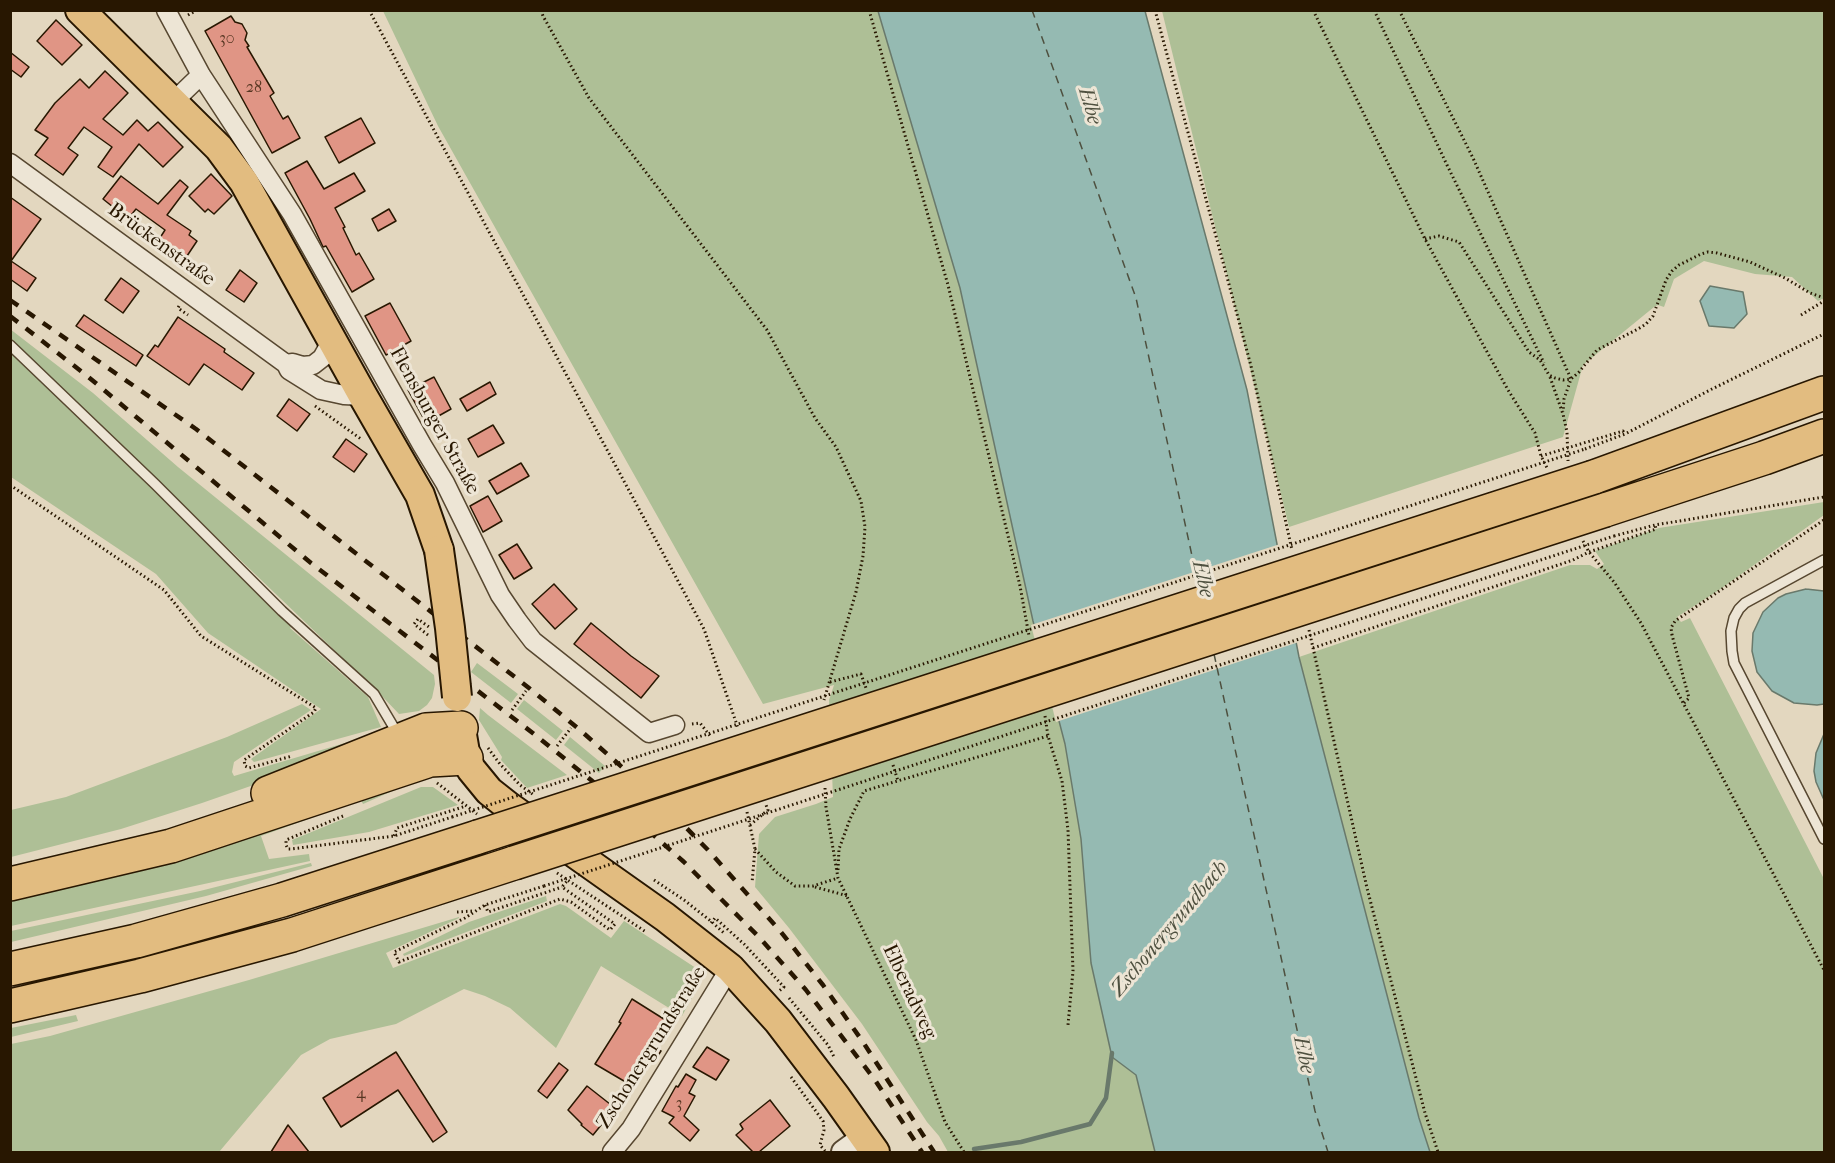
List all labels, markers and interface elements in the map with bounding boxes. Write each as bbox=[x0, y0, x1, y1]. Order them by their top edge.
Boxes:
house number: 30 bbox=[219, 29, 235, 49]
house number: 28 bbox=[246, 78, 262, 98]
water label: Elbe bbox=[1072, 85, 1106, 127]
street label: Brückenstraße bbox=[103, 198, 219, 292]
street label: Flensburger Straße bbox=[384, 343, 484, 499]
water label: Elbe bbox=[1186, 558, 1218, 600]
water label: Zschonergrundbach bbox=[1106, 856, 1234, 1002]
street label: Elberadweg bbox=[877, 941, 941, 1043]
street label: Zschonergrundstraße bbox=[592, 962, 712, 1134]
water label: Elbe bbox=[1287, 1034, 1319, 1076]
house number: 4 bbox=[356, 1084, 366, 1104]
house number: 3 bbox=[676, 1094, 682, 1114]

